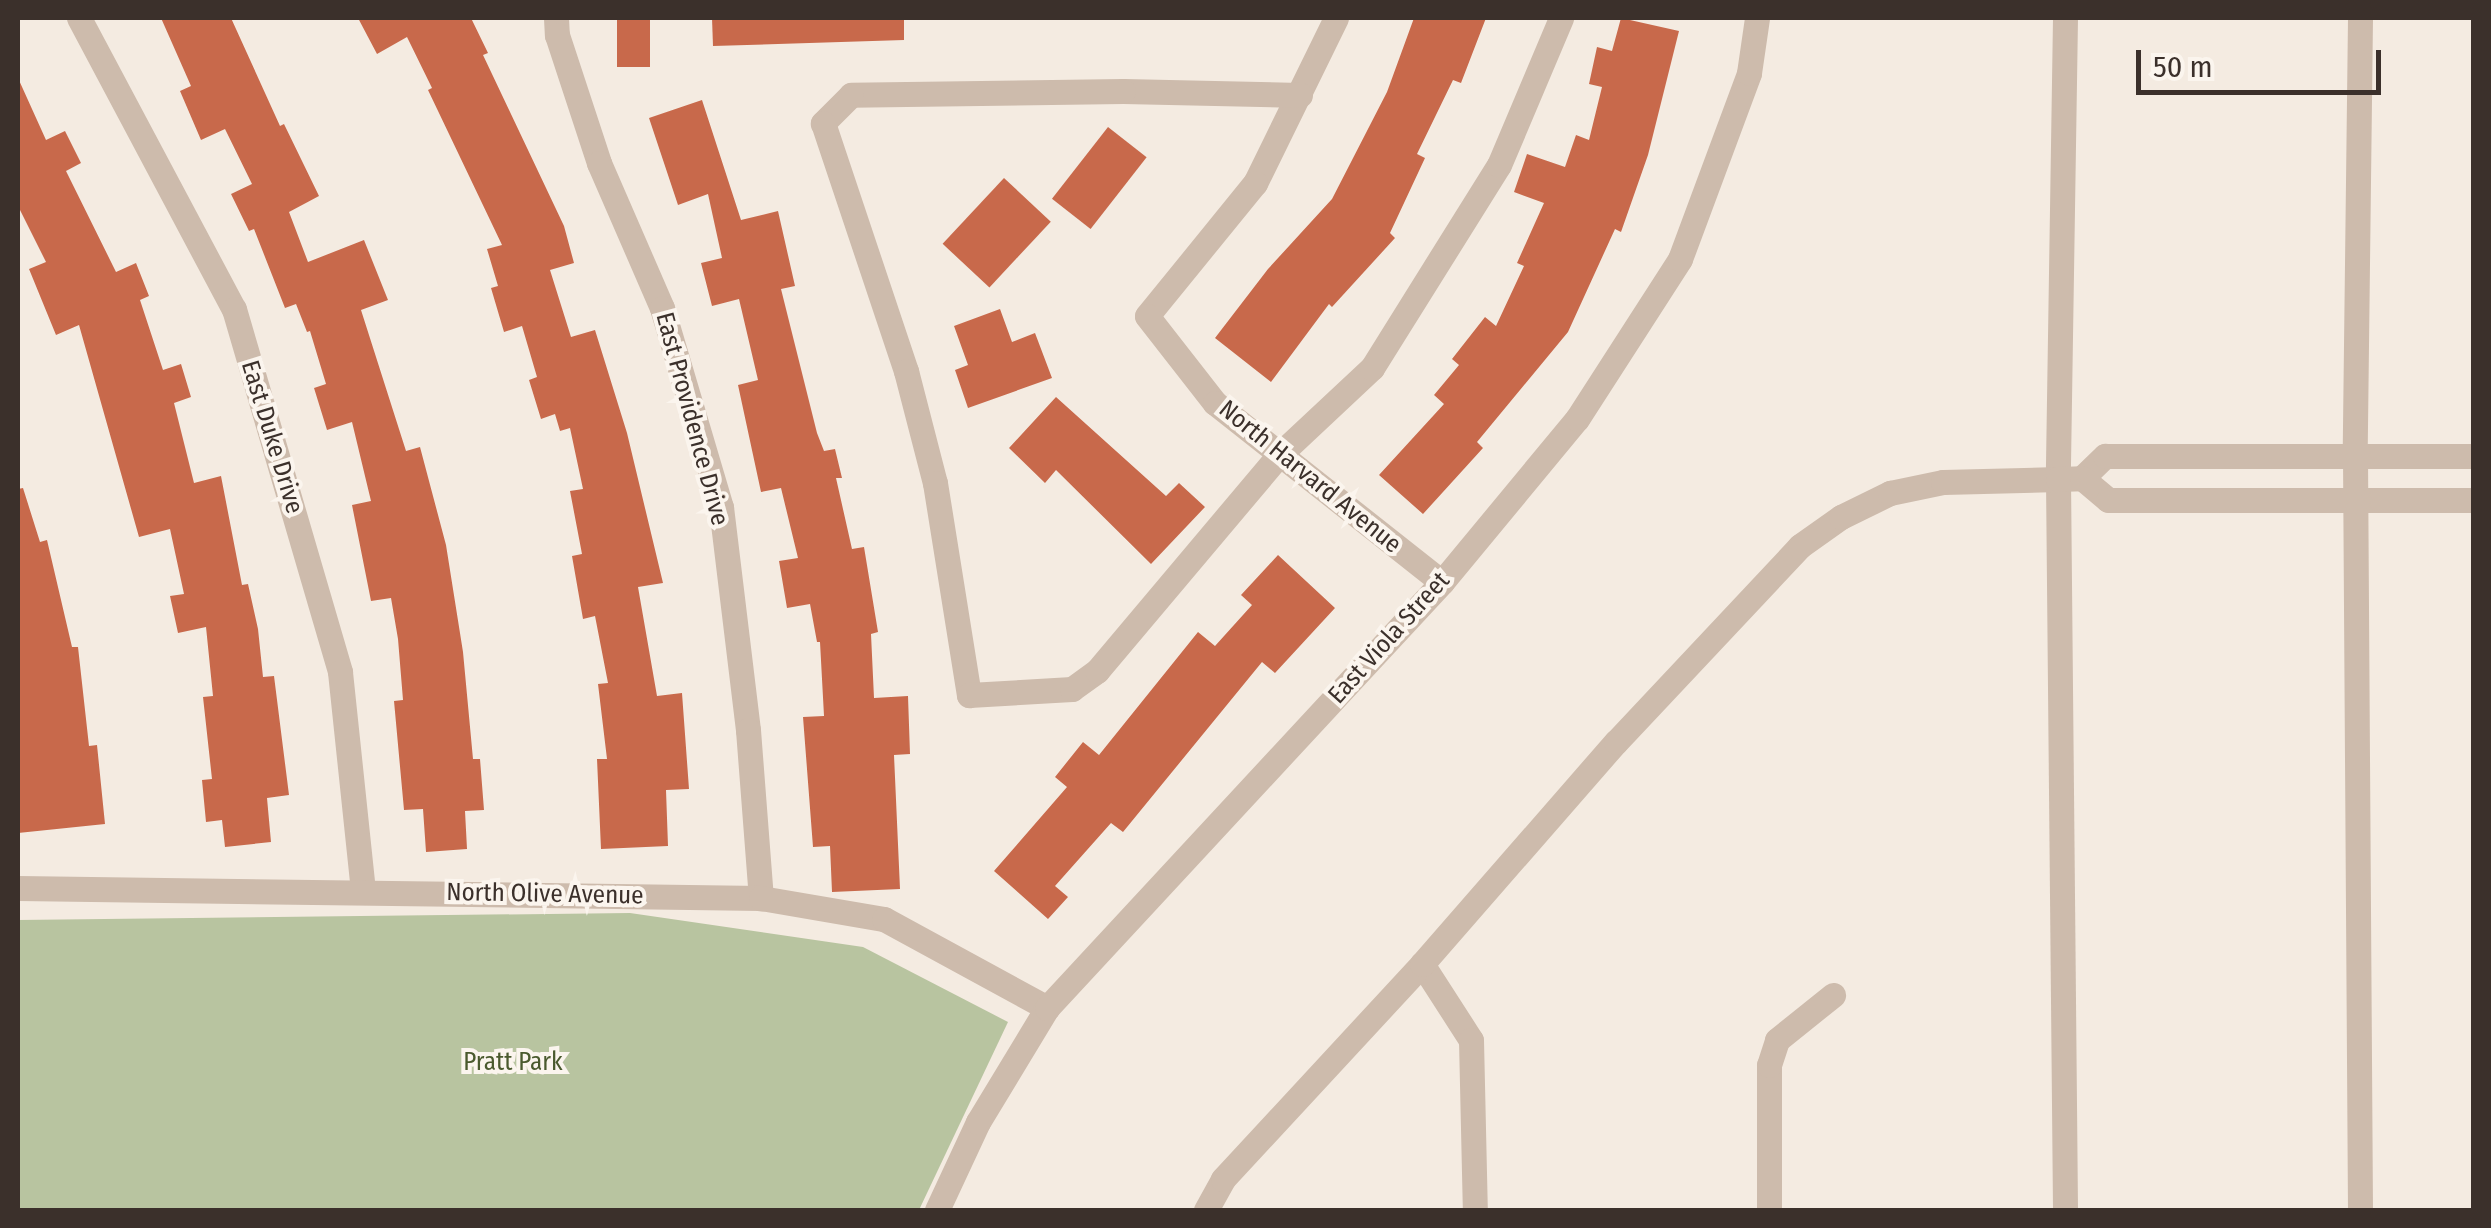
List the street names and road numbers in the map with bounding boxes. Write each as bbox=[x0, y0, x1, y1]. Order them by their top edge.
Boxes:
street label: East Providence Drive bbox=[649, 309, 735, 529]
street label: East Duke Drive bbox=[234, 357, 310, 517]
street label: North Harvard Avenue bbox=[1213, 394, 1407, 560]
street label: East Viola Street bbox=[1322, 566, 1456, 710]
street label: North Olive Avenue bbox=[446, 877, 644, 911]

